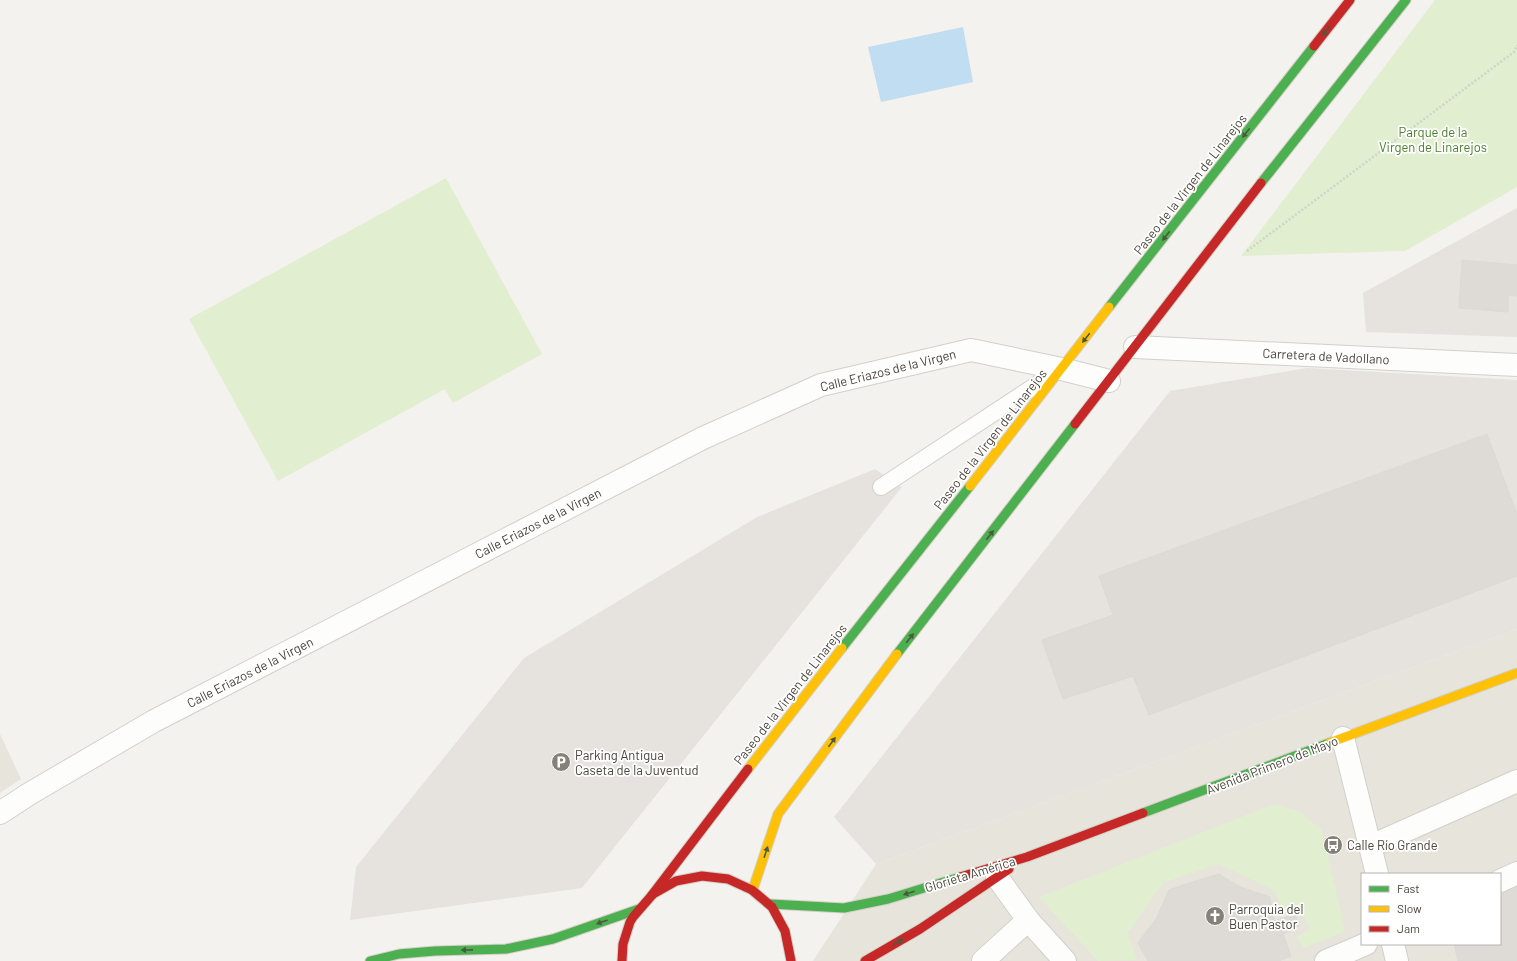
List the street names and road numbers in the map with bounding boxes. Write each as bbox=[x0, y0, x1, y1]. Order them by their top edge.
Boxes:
street label: Paseo de la Virgen de Linarejos bbox=[1130, 110, 1250, 258]
street label: Calle Eriazos de la Virgen bbox=[818, 345, 958, 395]
street label: Carretera de Vadollano bbox=[1262, 345, 1390, 367]
street label: Paseo de la Virgen de Linarejos bbox=[930, 365, 1050, 513]
street label: Calle Eriazos de la Virgen bbox=[472, 484, 604, 562]
street label: Paseo de la Virgen de Linarejos bbox=[730, 620, 850, 768]
street label: Calle Eriazos de la Virgen bbox=[184, 633, 316, 711]
street label: Avenida Primero de Mayo bbox=[1204, 732, 1340, 798]
street label: Glorieta América bbox=[923, 853, 1017, 895]

